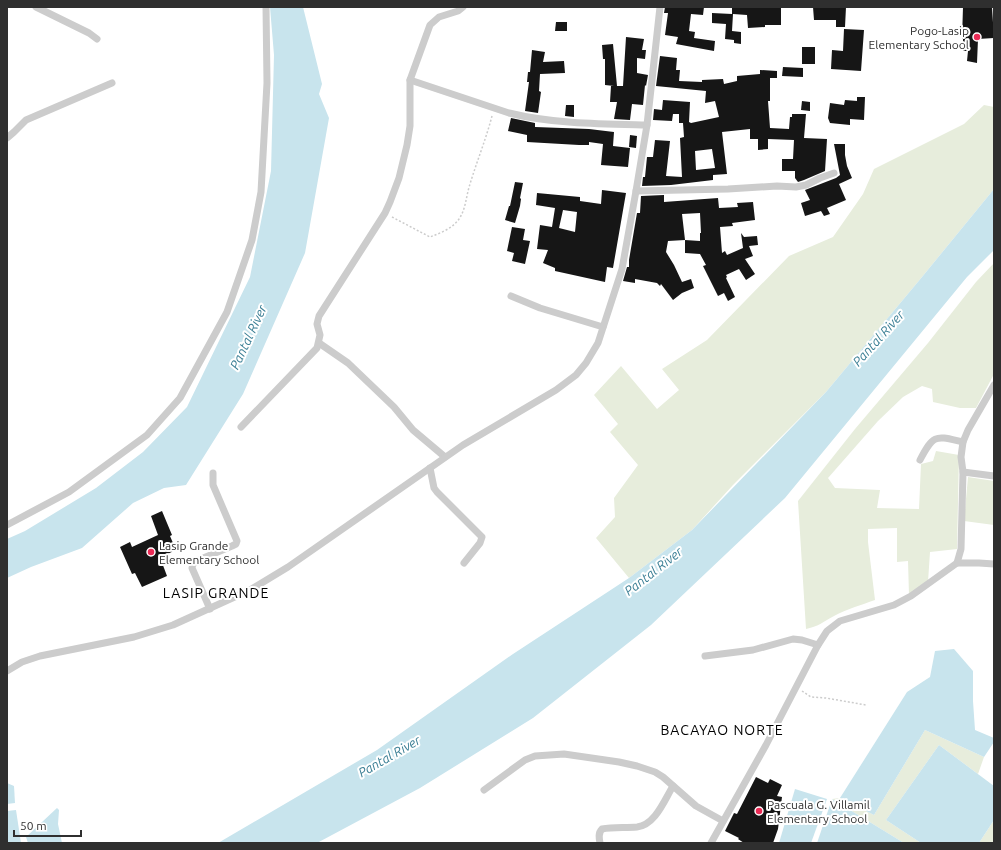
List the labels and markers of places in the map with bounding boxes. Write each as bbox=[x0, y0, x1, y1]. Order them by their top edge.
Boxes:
place label: Pogo-Lasip Elementary School bbox=[869, 24, 969, 51]
marker: Pogo-Lasip Elementary School bbox=[972, 32, 982, 42]
place label: Lasip Grande Elementary School bbox=[159, 539, 259, 566]
marker: Lasip Grande Elementary School bbox=[146, 547, 156, 557]
place label: Pascuala G. Villamil Elementary School bbox=[767, 798, 870, 825]
marker: Pascuala G. Villamil Elementary School bbox=[754, 806, 764, 816]

